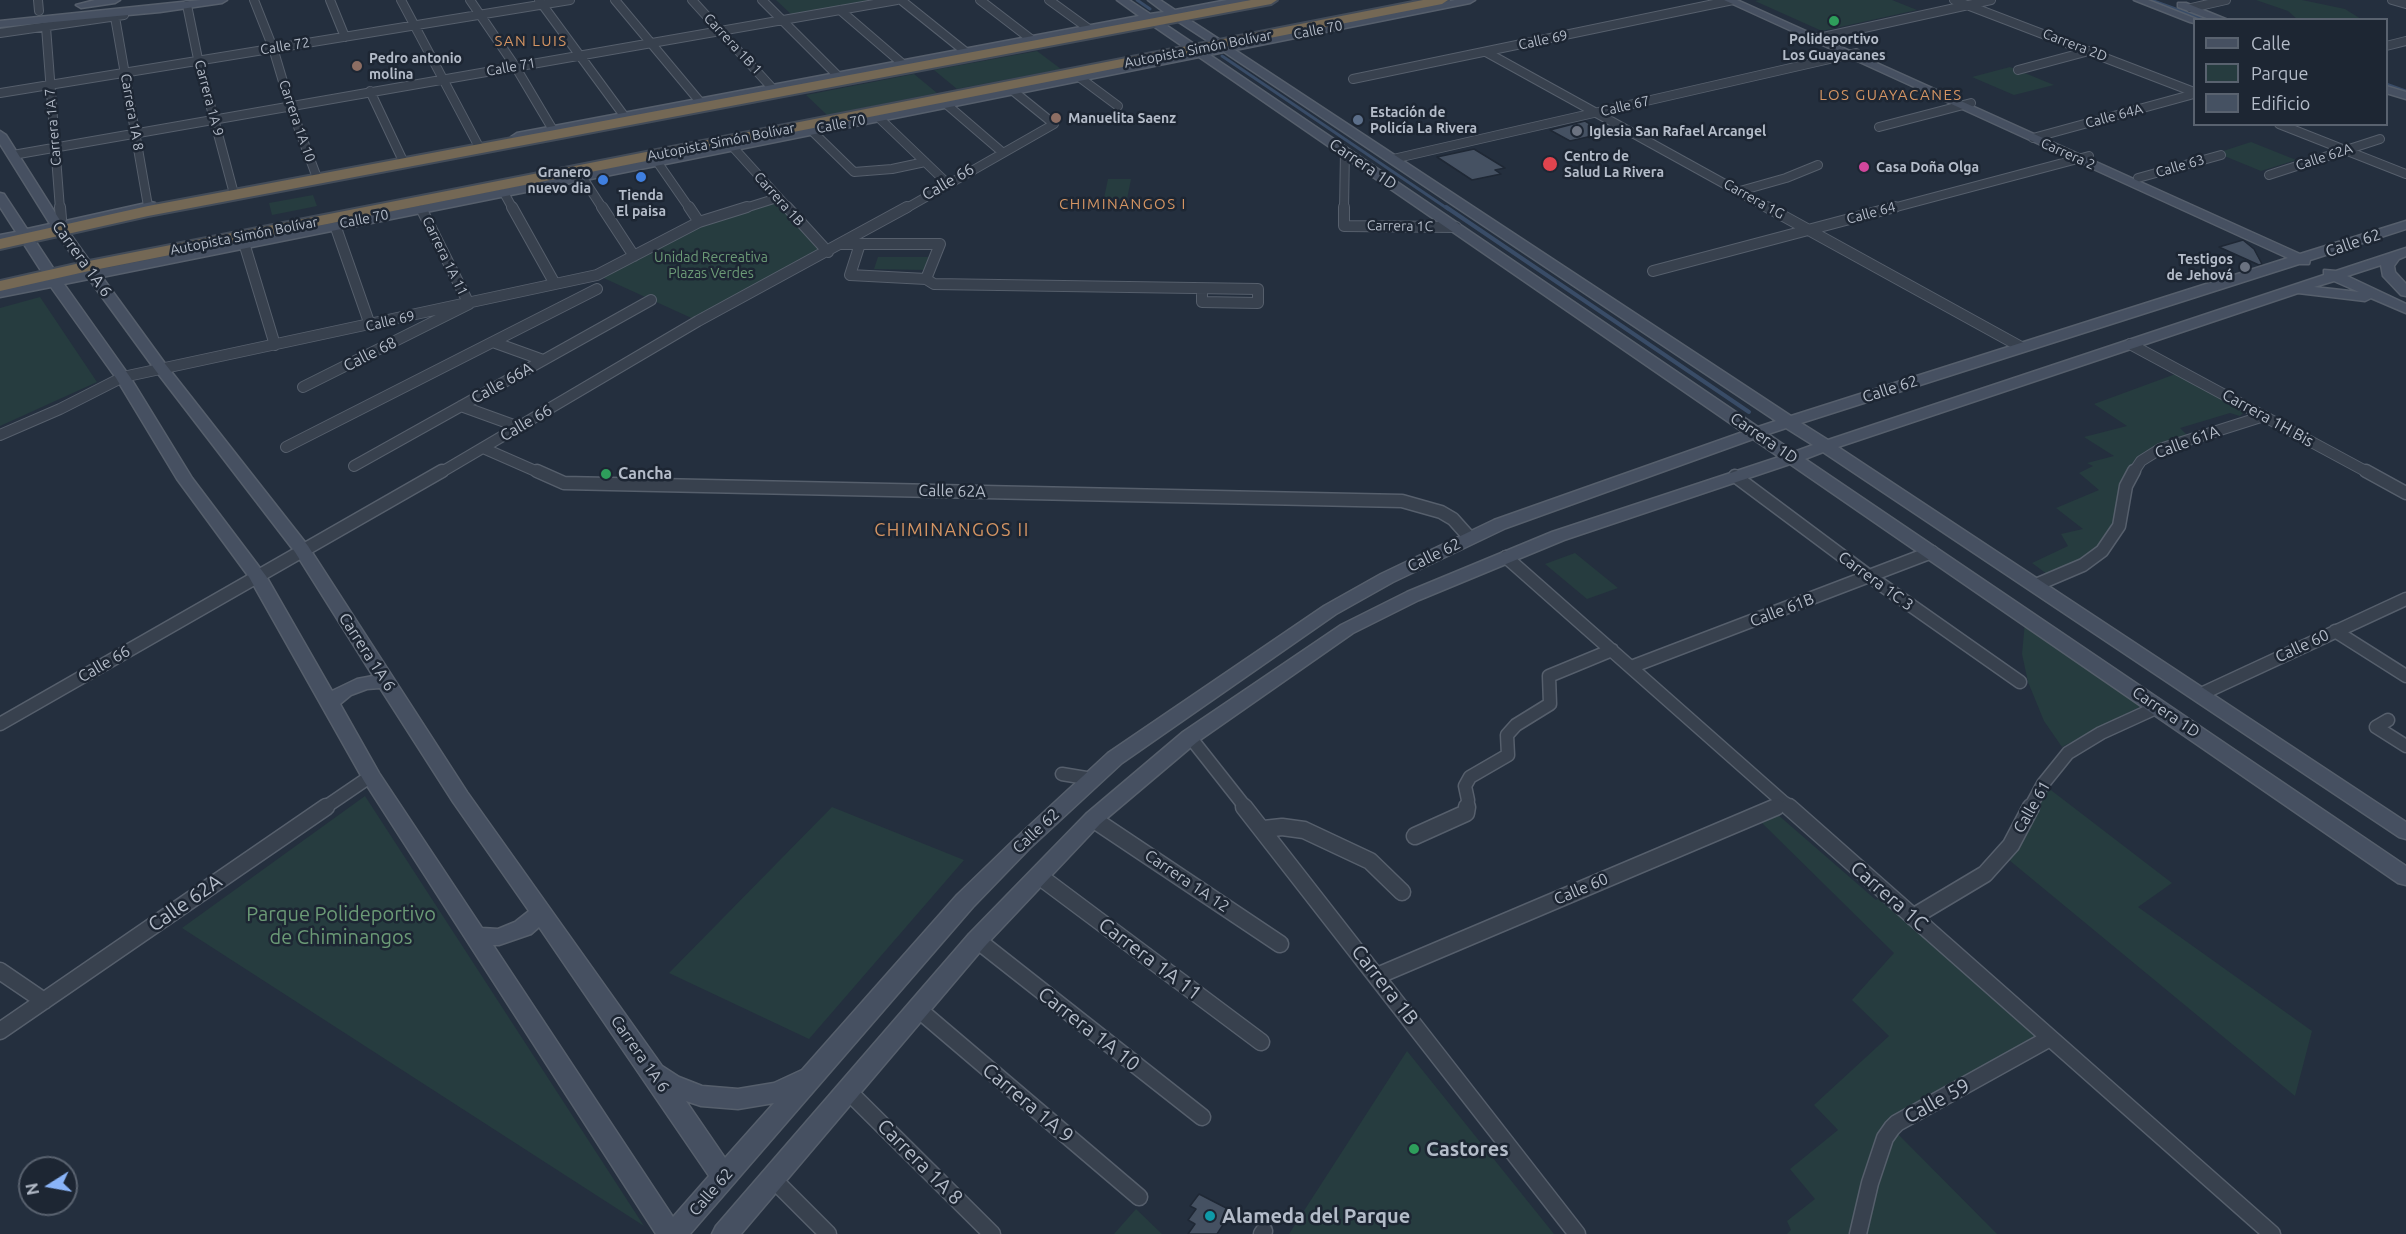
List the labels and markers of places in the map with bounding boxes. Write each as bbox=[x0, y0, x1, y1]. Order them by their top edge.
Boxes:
marker: Polideportivo Los Guayacanes bbox=[1827, 14, 1841, 28]
place label: Polideportivo Los Guayacanes bbox=[1782, 31, 1886, 63]
place label: Pedro antonio molina bbox=[369, 50, 462, 82]
marker: Pedro antonio molina bbox=[350, 59, 364, 73]
place label: Estación de Policía La Rivera bbox=[1370, 104, 1477, 136]
place label: Manuelita Saenz bbox=[1068, 110, 1176, 126]
marker: Manuelita Saenz bbox=[1049, 111, 1063, 125]
marker: Estación de Policía La Rivera bbox=[1351, 113, 1365, 127]
place label: Iglesia San Rafael Arcangel bbox=[1589, 123, 1766, 139]
marker: Iglesia San Rafael Arcangel bbox=[1570, 124, 1584, 138]
place label: Centro de Salud La Rivera bbox=[1564, 148, 1664, 180]
marker: Centro de Salud La Rivera bbox=[1541, 155, 1559, 173]
place label: Casa Doña Olga bbox=[1876, 159, 1979, 175]
marker: Casa Doña Olga bbox=[1857, 160, 1871, 174]
place label: Granero nuevo dia bbox=[528, 164, 591, 196]
marker: Tienda El paisa bbox=[634, 170, 648, 184]
marker: Granero nuevo dia bbox=[596, 173, 610, 187]
place label: Tienda El paisa bbox=[616, 187, 666, 220]
place label: Testigos de Jehová bbox=[2166, 251, 2233, 284]
marker: Testigos de Jehová bbox=[2238, 260, 2252, 274]
place label: Cancha bbox=[618, 464, 672, 484]
marker: Cancha bbox=[599, 467, 613, 481]
place label: Castores bbox=[1426, 1137, 1509, 1161]
marker: Castores bbox=[1407, 1142, 1421, 1156]
place label: Alameda del Parque bbox=[1222, 1204, 1410, 1228]
marker: Alameda del Parque bbox=[1203, 1209, 1217, 1223]

